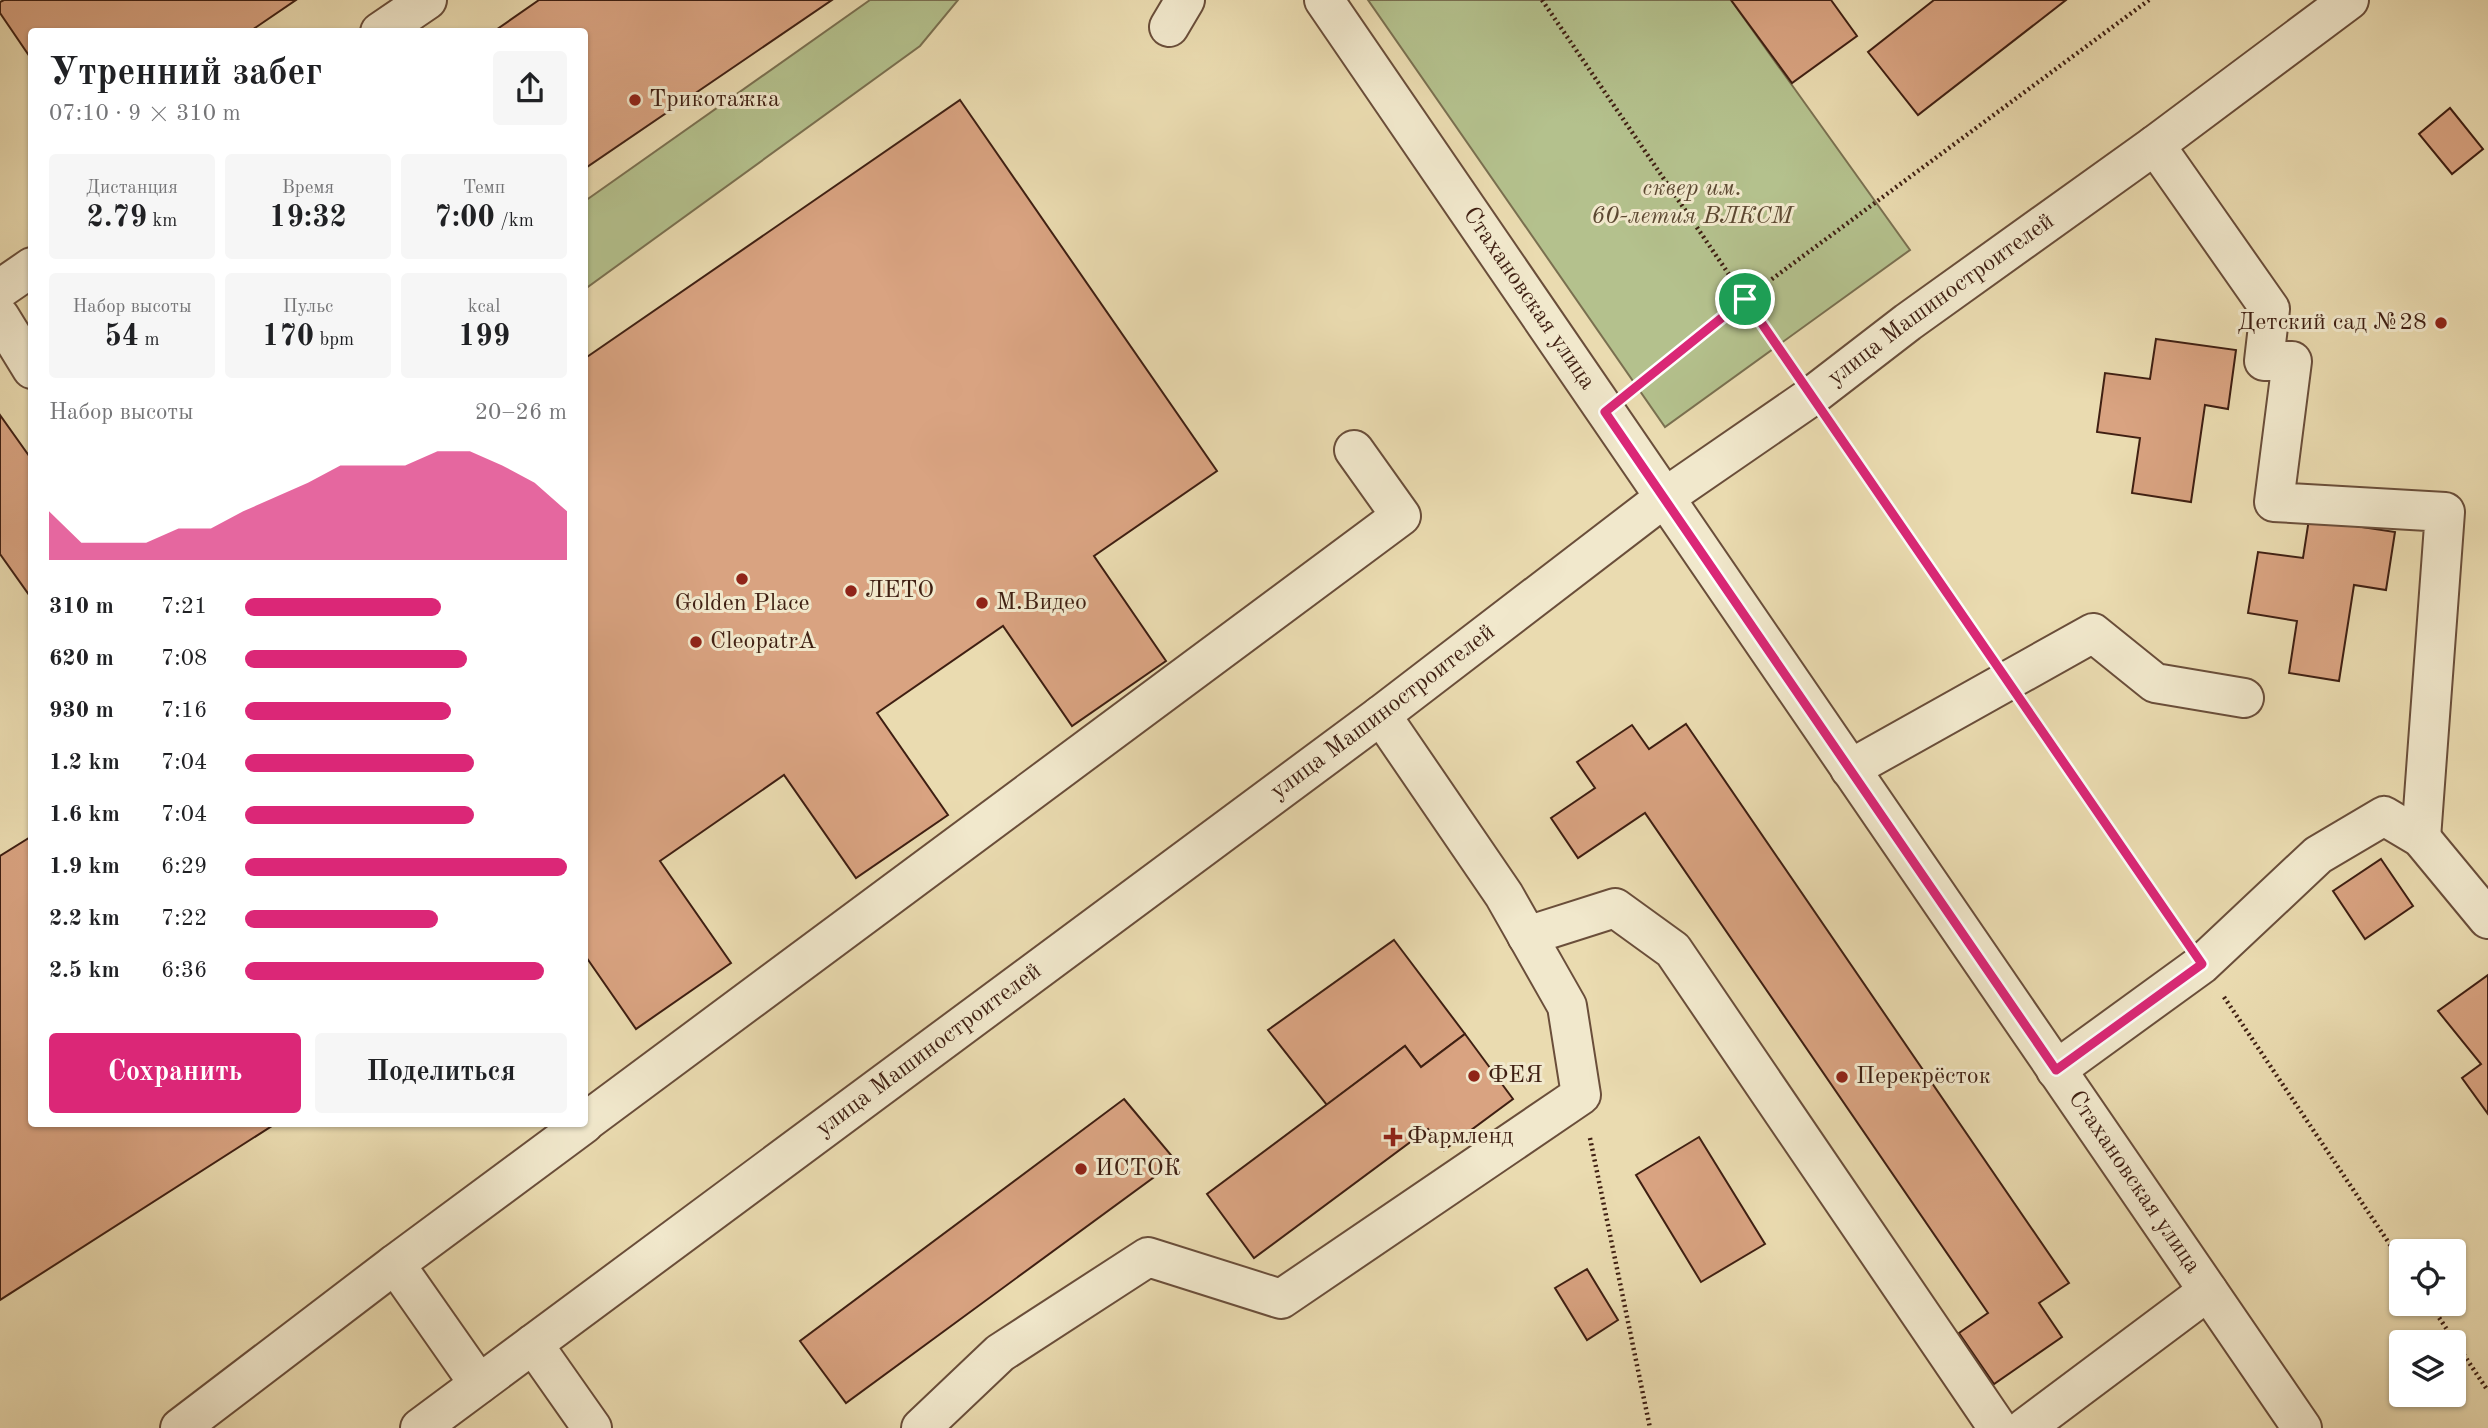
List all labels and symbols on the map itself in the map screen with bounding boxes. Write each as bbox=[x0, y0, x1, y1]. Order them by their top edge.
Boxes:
place label: Трикотажка bbox=[649, 88, 780, 112]
marker: Трикотажка bbox=[627, 92, 643, 108]
park label: сквер им. 60-летия ВЛКСМ bbox=[1591, 177, 1795, 229]
street label: Стахановская улица bbox=[1458, 203, 1599, 394]
street label: улица Машиностроителей bbox=[1824, 209, 2059, 391]
pin bbox=[1715, 269, 1775, 329]
place label: Детский сад №28 bbox=[2238, 311, 2427, 335]
marker: Детский сад №28 bbox=[2433, 315, 2449, 331]
marker: Golden Place bbox=[734, 571, 750, 587]
place label: ЛЕТО bbox=[865, 579, 934, 603]
marker: ЛЕТО bbox=[843, 583, 859, 599]
place label: М.Видео bbox=[996, 591, 1087, 615]
place label: Golden Place bbox=[674, 592, 810, 616]
marker: М.Видео bbox=[974, 595, 990, 611]
street label: улица Машиностроителей bbox=[1267, 620, 1500, 804]
place label: CleopatrA bbox=[710, 630, 816, 654]
marker: CleopatrA bbox=[688, 634, 704, 650]
street label: улица Машиностроителей bbox=[812, 959, 1046, 1141]
place label: ФЕЯ bbox=[1488, 1064, 1543, 1088]
place label: Перекрёсток bbox=[1856, 1065, 1991, 1089]
marker: ФЕЯ bbox=[1466, 1068, 1482, 1084]
marker: Перекрёсток bbox=[1834, 1069, 1850, 1085]
street label: Стахановская улица bbox=[2063, 1087, 2205, 1278]
place label: Фармленд bbox=[1407, 1125, 1514, 1149]
marker: Фармленд bbox=[1385, 1129, 1401, 1145]
place label: ИСТОК bbox=[1095, 1157, 1181, 1181]
marker: ИСТОК bbox=[1073, 1161, 1089, 1177]

